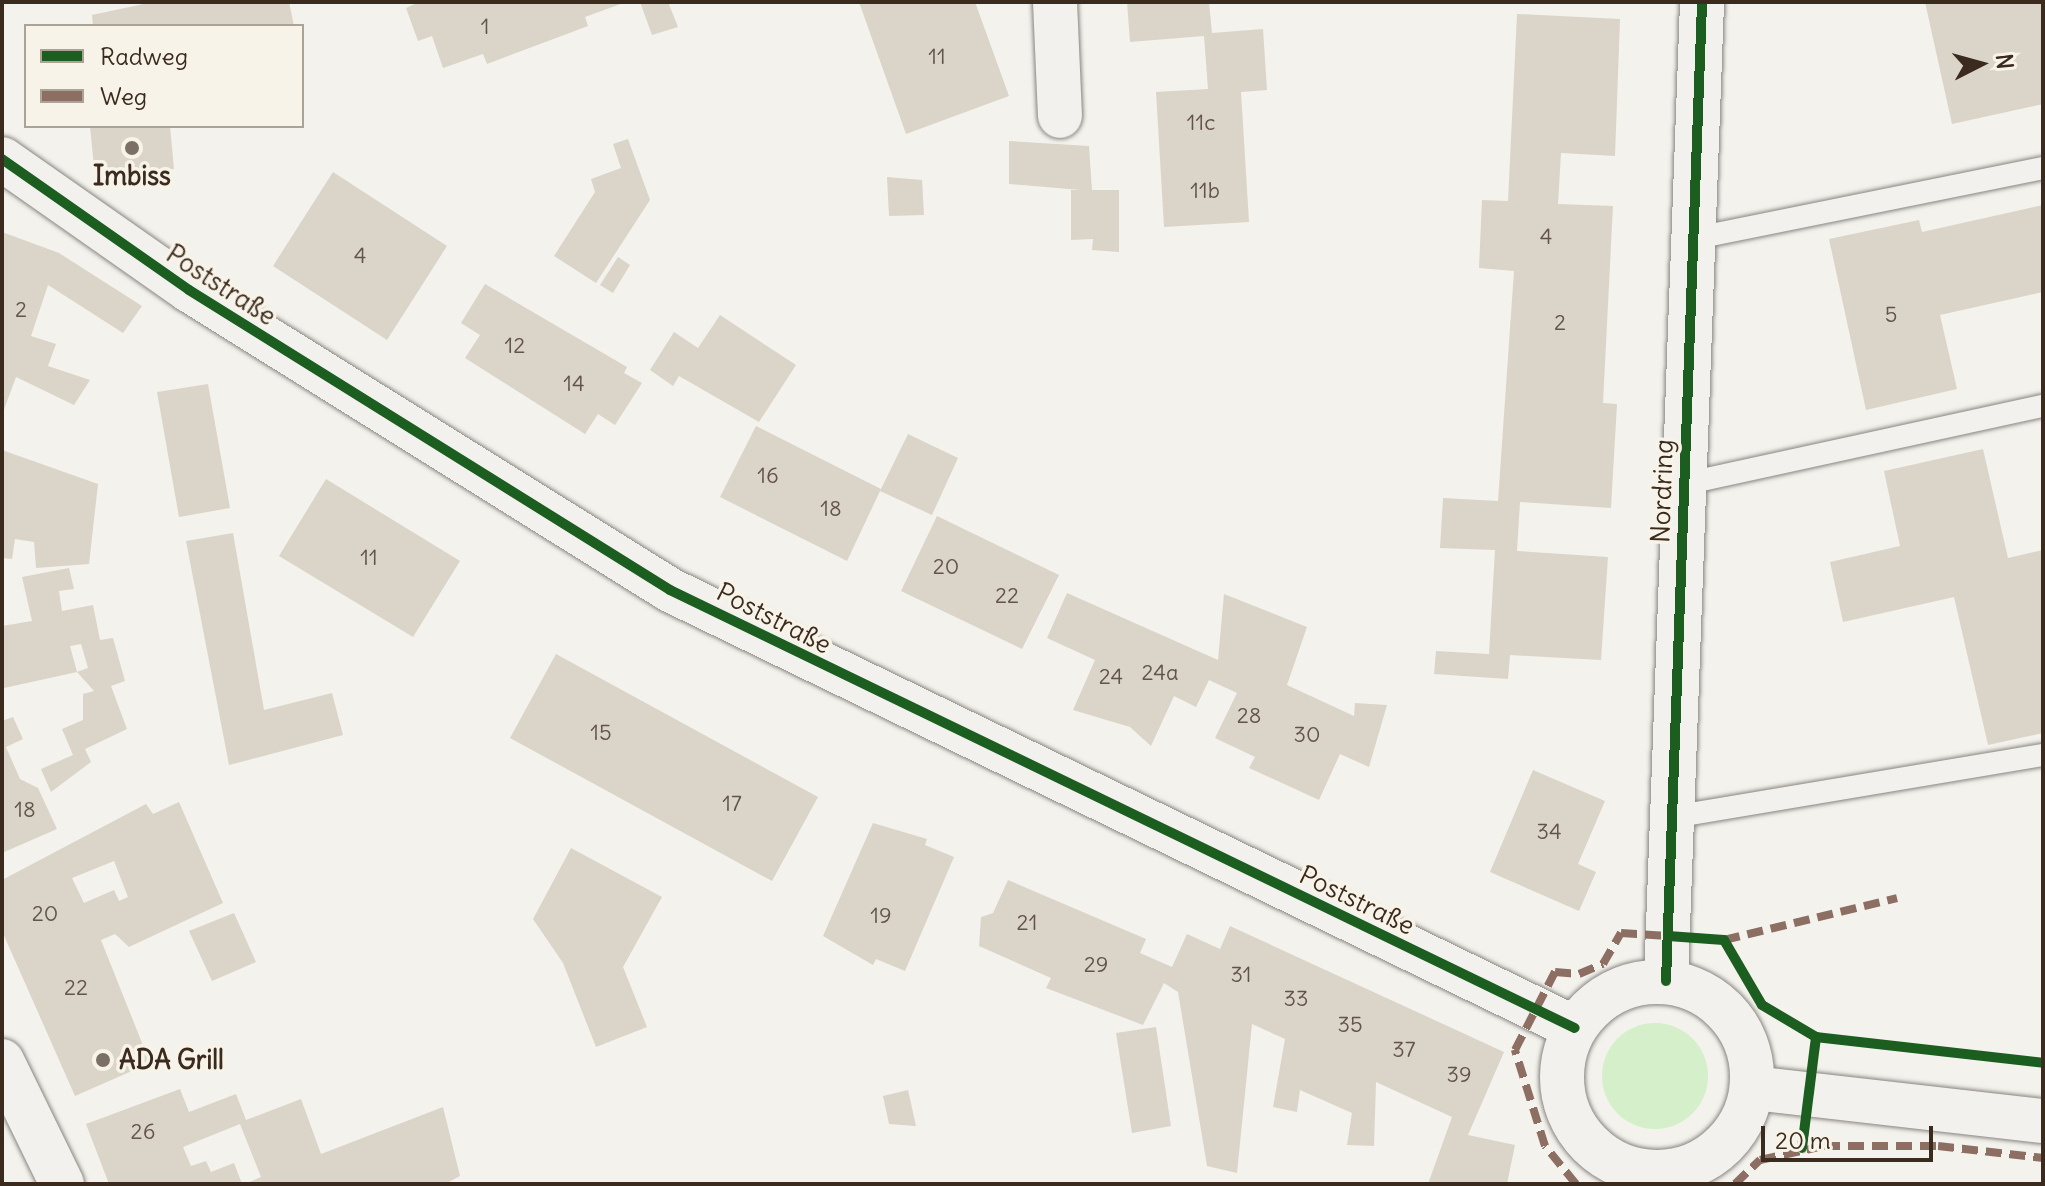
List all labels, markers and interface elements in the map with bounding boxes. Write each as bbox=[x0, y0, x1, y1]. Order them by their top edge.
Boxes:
house number: 1 bbox=[481, 14, 489, 40]
legend bbox=[24, 24, 304, 128]
north arrow bbox=[1941, 24, 2021, 104]
text: Radweg bbox=[100, 41, 188, 71]
house number: 11 bbox=[928, 44, 946, 70]
text: N bbox=[1990, 52, 2020, 71]
text: Weg bbox=[100, 81, 147, 111]
house number: 11c bbox=[1187, 110, 1215, 136]
marker: Imbiss bbox=[123, 139, 141, 157]
place label: Imbiss bbox=[93, 160, 171, 192]
house number: 11b bbox=[1190, 178, 1220, 204]
house number: 4 bbox=[1540, 224, 1552, 250]
street label: Poststraße bbox=[160, 238, 282, 332]
house number: 4 bbox=[354, 243, 366, 269]
house number: 2 bbox=[15, 297, 27, 323]
house number: 5 bbox=[1885, 302, 1897, 328]
house number: 2 bbox=[1554, 310, 1566, 336]
house number: 12 bbox=[505, 333, 525, 359]
house number: 14 bbox=[563, 371, 585, 397]
street label: Nordring bbox=[1645, 439, 1679, 543]
house number: 16 bbox=[757, 463, 779, 489]
house number: 18 bbox=[820, 496, 842, 522]
house number: 11 bbox=[360, 545, 378, 571]
house number: 20 bbox=[933, 554, 959, 580]
street label: Poststraße bbox=[712, 576, 836, 660]
house number: 22 bbox=[995, 583, 1019, 609]
house number: 24a bbox=[1142, 660, 1178, 686]
house number: 24 bbox=[1099, 664, 1123, 690]
house number: 28 bbox=[1237, 703, 1261, 729]
house number: 15 bbox=[590, 720, 612, 746]
house number: 30 bbox=[1294, 722, 1320, 748]
house number: 17 bbox=[722, 791, 742, 817]
house number: 18 bbox=[14, 797, 36, 823]
house number: 34 bbox=[1536, 819, 1562, 845]
street label: Poststraße bbox=[1294, 859, 1420, 941]
house number: 20 bbox=[32, 901, 58, 927]
house number: 19 bbox=[870, 903, 892, 929]
house number: 21 bbox=[1017, 910, 1037, 936]
house number: 29 bbox=[1084, 952, 1108, 978]
house number: 31 bbox=[1231, 962, 1251, 988]
house number: 22 bbox=[64, 975, 88, 1001]
house number: 33 bbox=[1284, 986, 1308, 1012]
house number: 35 bbox=[1337, 1012, 1363, 1038]
house number: 37 bbox=[1392, 1037, 1416, 1063]
place label: ADA Grill bbox=[119, 1044, 224, 1076]
marker: ADA Grill bbox=[94, 1051, 112, 1069]
house number: 39 bbox=[1446, 1062, 1472, 1088]
scale bar bbox=[1765, 1110, 1937, 1160]
house number: 26 bbox=[131, 1119, 155, 1145]
text: 20 m bbox=[1775, 1125, 1831, 1155]

